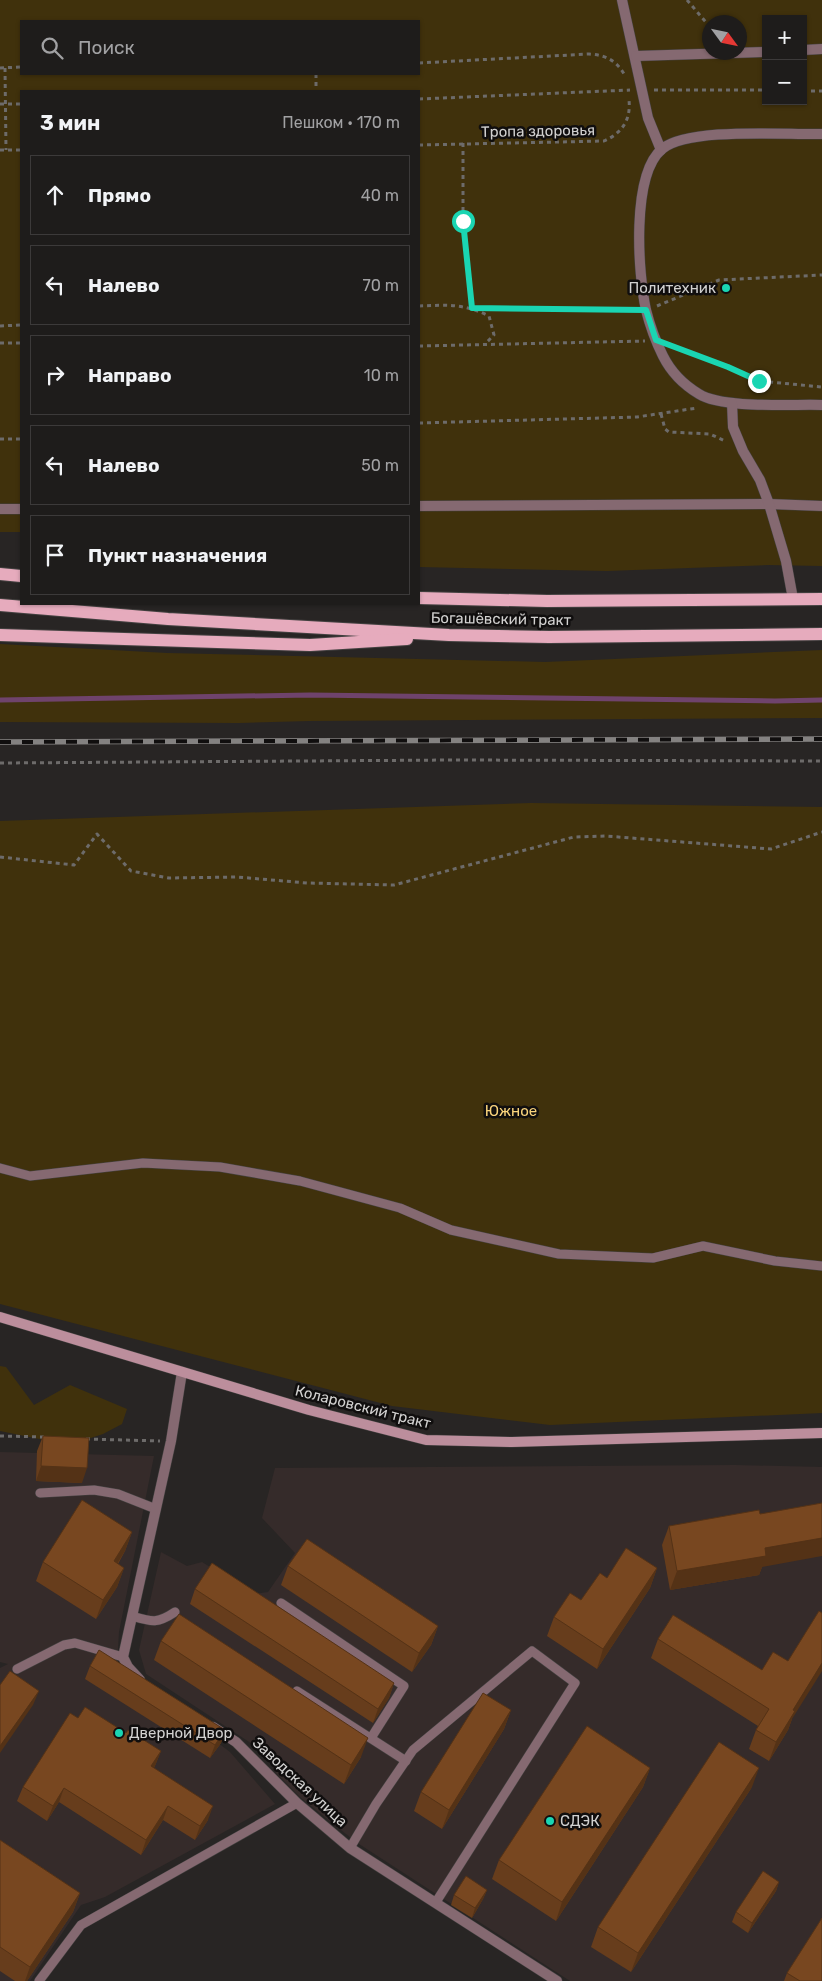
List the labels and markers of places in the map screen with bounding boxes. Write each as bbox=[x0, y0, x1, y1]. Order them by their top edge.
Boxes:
place label: Политехник bbox=[629, 279, 716, 297]
marker: Политехник bbox=[720, 282, 732, 294]
place label: Дверной Двор bbox=[129, 1724, 233, 1742]
marker: Дверной Двор bbox=[113, 1727, 125, 1739]
place label: СДЭК bbox=[560, 1812, 600, 1830]
marker: СДЭК bbox=[544, 1815, 556, 1827]

